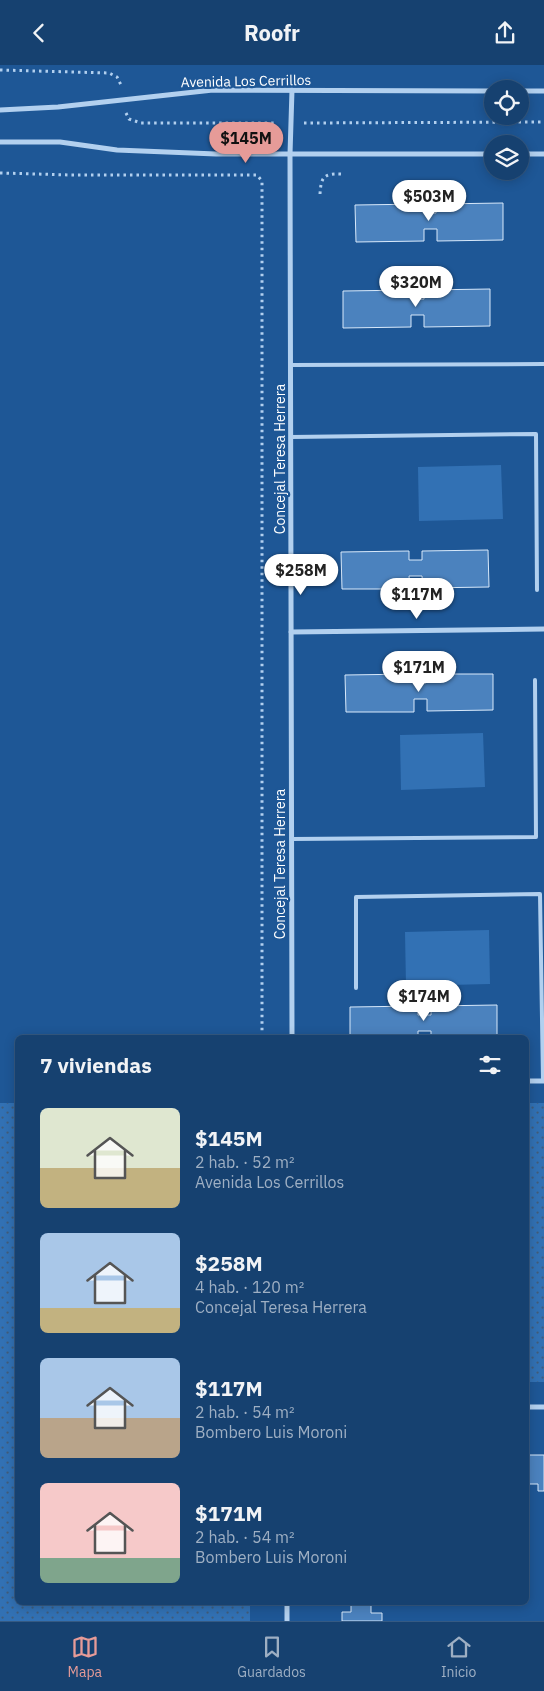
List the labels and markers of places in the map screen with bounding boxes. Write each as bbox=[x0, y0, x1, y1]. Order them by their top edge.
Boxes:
pin: $145M bbox=[211, 121, 281, 164]
pin: $503M bbox=[394, 179, 464, 222]
pin: $320M bbox=[381, 265, 451, 308]
pin: $258M bbox=[266, 553, 336, 596]
pin: $117M bbox=[382, 577, 452, 620]
pin: $171M bbox=[384, 651, 454, 693]
pin: $174M bbox=[389, 979, 459, 1022]

